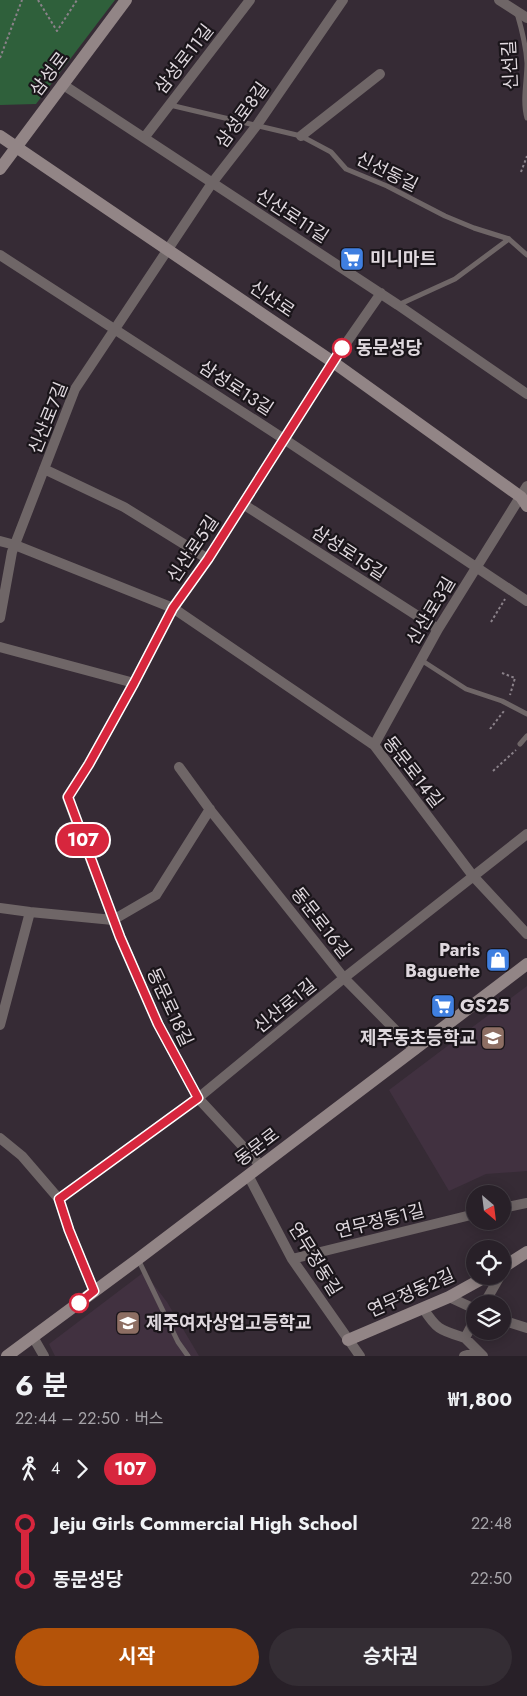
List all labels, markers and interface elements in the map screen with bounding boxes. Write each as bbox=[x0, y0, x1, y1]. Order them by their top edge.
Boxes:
street label: 삼성로11길 bbox=[148, 19, 220, 99]
street label: 신선길 bbox=[496, 40, 524, 90]
street label: 삼성로 bbox=[24, 46, 74, 102]
street label: 삼성로8길 bbox=[209, 77, 275, 153]
street label: 신선동길 bbox=[352, 146, 422, 198]
street label: 신산로11길 bbox=[250, 183, 334, 249]
supermarket icon: 미니마트 bbox=[339, 246, 365, 272]
place label: 미니마트 bbox=[370, 246, 436, 272]
street label: 신산로 bbox=[244, 274, 300, 324]
place label: 동문성당 bbox=[356, 335, 422, 361]
marker: 동문성당 bbox=[332, 338, 352, 358]
street label: 삼성로13길 bbox=[194, 354, 278, 422]
street label: 신산로7길 bbox=[22, 378, 74, 458]
street label: 신산로5길 bbox=[161, 510, 225, 588]
street label: 삼성로15길 bbox=[306, 519, 392, 587]
street label: 신산로3길 bbox=[400, 572, 462, 650]
street label: 동문로14길 bbox=[377, 731, 449, 813]
line badge: 107 bbox=[54, 824, 112, 856]
text: 107 bbox=[67, 827, 99, 853]
street label: 동문로16길 bbox=[285, 882, 357, 964]
place label: Paris Baguette bbox=[405, 937, 480, 984]
shop icon: Paris Baguette bbox=[485, 947, 511, 973]
street label: 동문로18길 bbox=[140, 963, 200, 1051]
street label: 신산로1길 bbox=[248, 973, 322, 1039]
supermarket icon: GS25 bbox=[430, 993, 456, 1019]
place label: GS25 bbox=[460, 993, 509, 1019]
place label: 제주동초등학교 bbox=[360, 1025, 476, 1051]
school or university icon: 제주동초등학교 bbox=[480, 1025, 506, 1051]
street label: 동문로 bbox=[229, 1122, 285, 1172]
north arrow bbox=[466, 1185, 511, 1230]
map controls bbox=[466, 1185, 511, 1340]
street label: 연무정동1길 bbox=[333, 1197, 427, 1245]
street label: 연무정동길 bbox=[282, 1217, 348, 1301]
button: locate bbox=[466, 1240, 511, 1285]
street label: 연무정동2길 bbox=[363, 1262, 459, 1324]
unlabelled marker bbox=[69, 1293, 89, 1313]
button: layers bbox=[466, 1295, 511, 1340]
school or university icon: 제주여자상업고등학교 bbox=[115, 1310, 141, 1336]
place label: 제주여자상업고등학교 bbox=[146, 1310, 312, 1336]
text: 6 분 bbox=[15, 1365, 68, 1406]
text: ₩1,800 bbox=[448, 1386, 512, 1413]
text: 22:44 – 22:50 · 버스 bbox=[15, 1407, 164, 1430]
icon: walk bbox=[15, 1455, 43, 1483]
icon: forward bbox=[68, 1455, 96, 1483]
text: 107 bbox=[114, 1456, 146, 1482]
text: 4 bbox=[51, 1457, 60, 1480]
text: Jeju Girls Commercial High School bbox=[53, 1510, 358, 1537]
text: 22:48 bbox=[471, 1512, 512, 1535]
text: 동문성당 bbox=[53, 1566, 123, 1593]
text: 22:50 bbox=[470, 1567, 512, 1590]
button: 시작 bbox=[15, 1628, 259, 1686]
button: 승차권 bbox=[269, 1628, 512, 1686]

